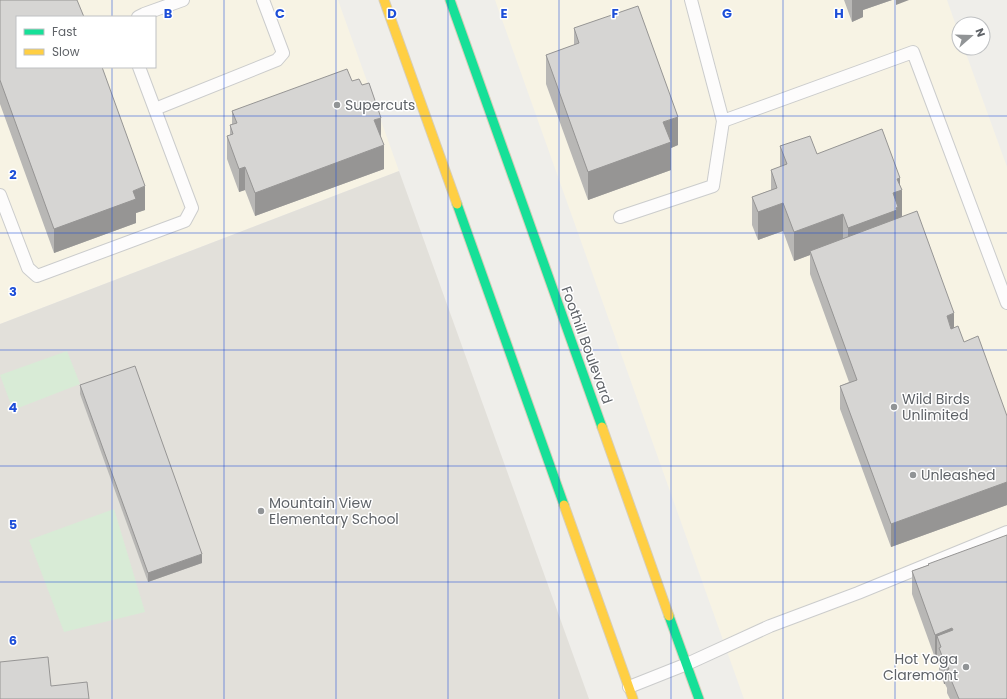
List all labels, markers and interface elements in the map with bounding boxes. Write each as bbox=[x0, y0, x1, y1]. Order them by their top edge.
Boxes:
text: B bbox=[164, 4, 173, 23]
text: C bbox=[275, 4, 285, 23]
text: D bbox=[387, 4, 397, 23]
text: E bbox=[500, 4, 508, 23]
text: F bbox=[611, 4, 619, 23]
text: G bbox=[722, 4, 732, 23]
text: H bbox=[834, 4, 844, 23]
legend bbox=[16, 16, 156, 68]
north arrow bbox=[951, 16, 991, 56]
text: Fast bbox=[52, 23, 77, 40]
text: N bbox=[971, 26, 989, 39]
text: Slow bbox=[52, 43, 80, 60]
place label: Supercuts bbox=[345, 95, 415, 115]
marker: Supercuts bbox=[332, 100, 342, 110]
text: 2 bbox=[9, 165, 17, 184]
text: 3 bbox=[9, 282, 17, 301]
street label: Foothill Boulevard bbox=[556, 283, 618, 407]
place label: Wild Birds Unlimited bbox=[902, 389, 970, 425]
text: 4 bbox=[9, 398, 18, 417]
marker: Wild Birds Unlimited bbox=[889, 402, 899, 412]
place label: Unleashed bbox=[921, 465, 995, 485]
marker: Unleashed bbox=[908, 470, 918, 480]
place label: Mountain View Elementary School bbox=[269, 493, 399, 529]
marker: Mountain View Elementary School bbox=[256, 506, 266, 516]
text: 5 bbox=[9, 515, 17, 534]
text: 6 bbox=[9, 631, 17, 650]
place label: Hot Yoga Claremont bbox=[883, 649, 958, 685]
marker: Hot Yoga Claremont bbox=[961, 662, 971, 672]

